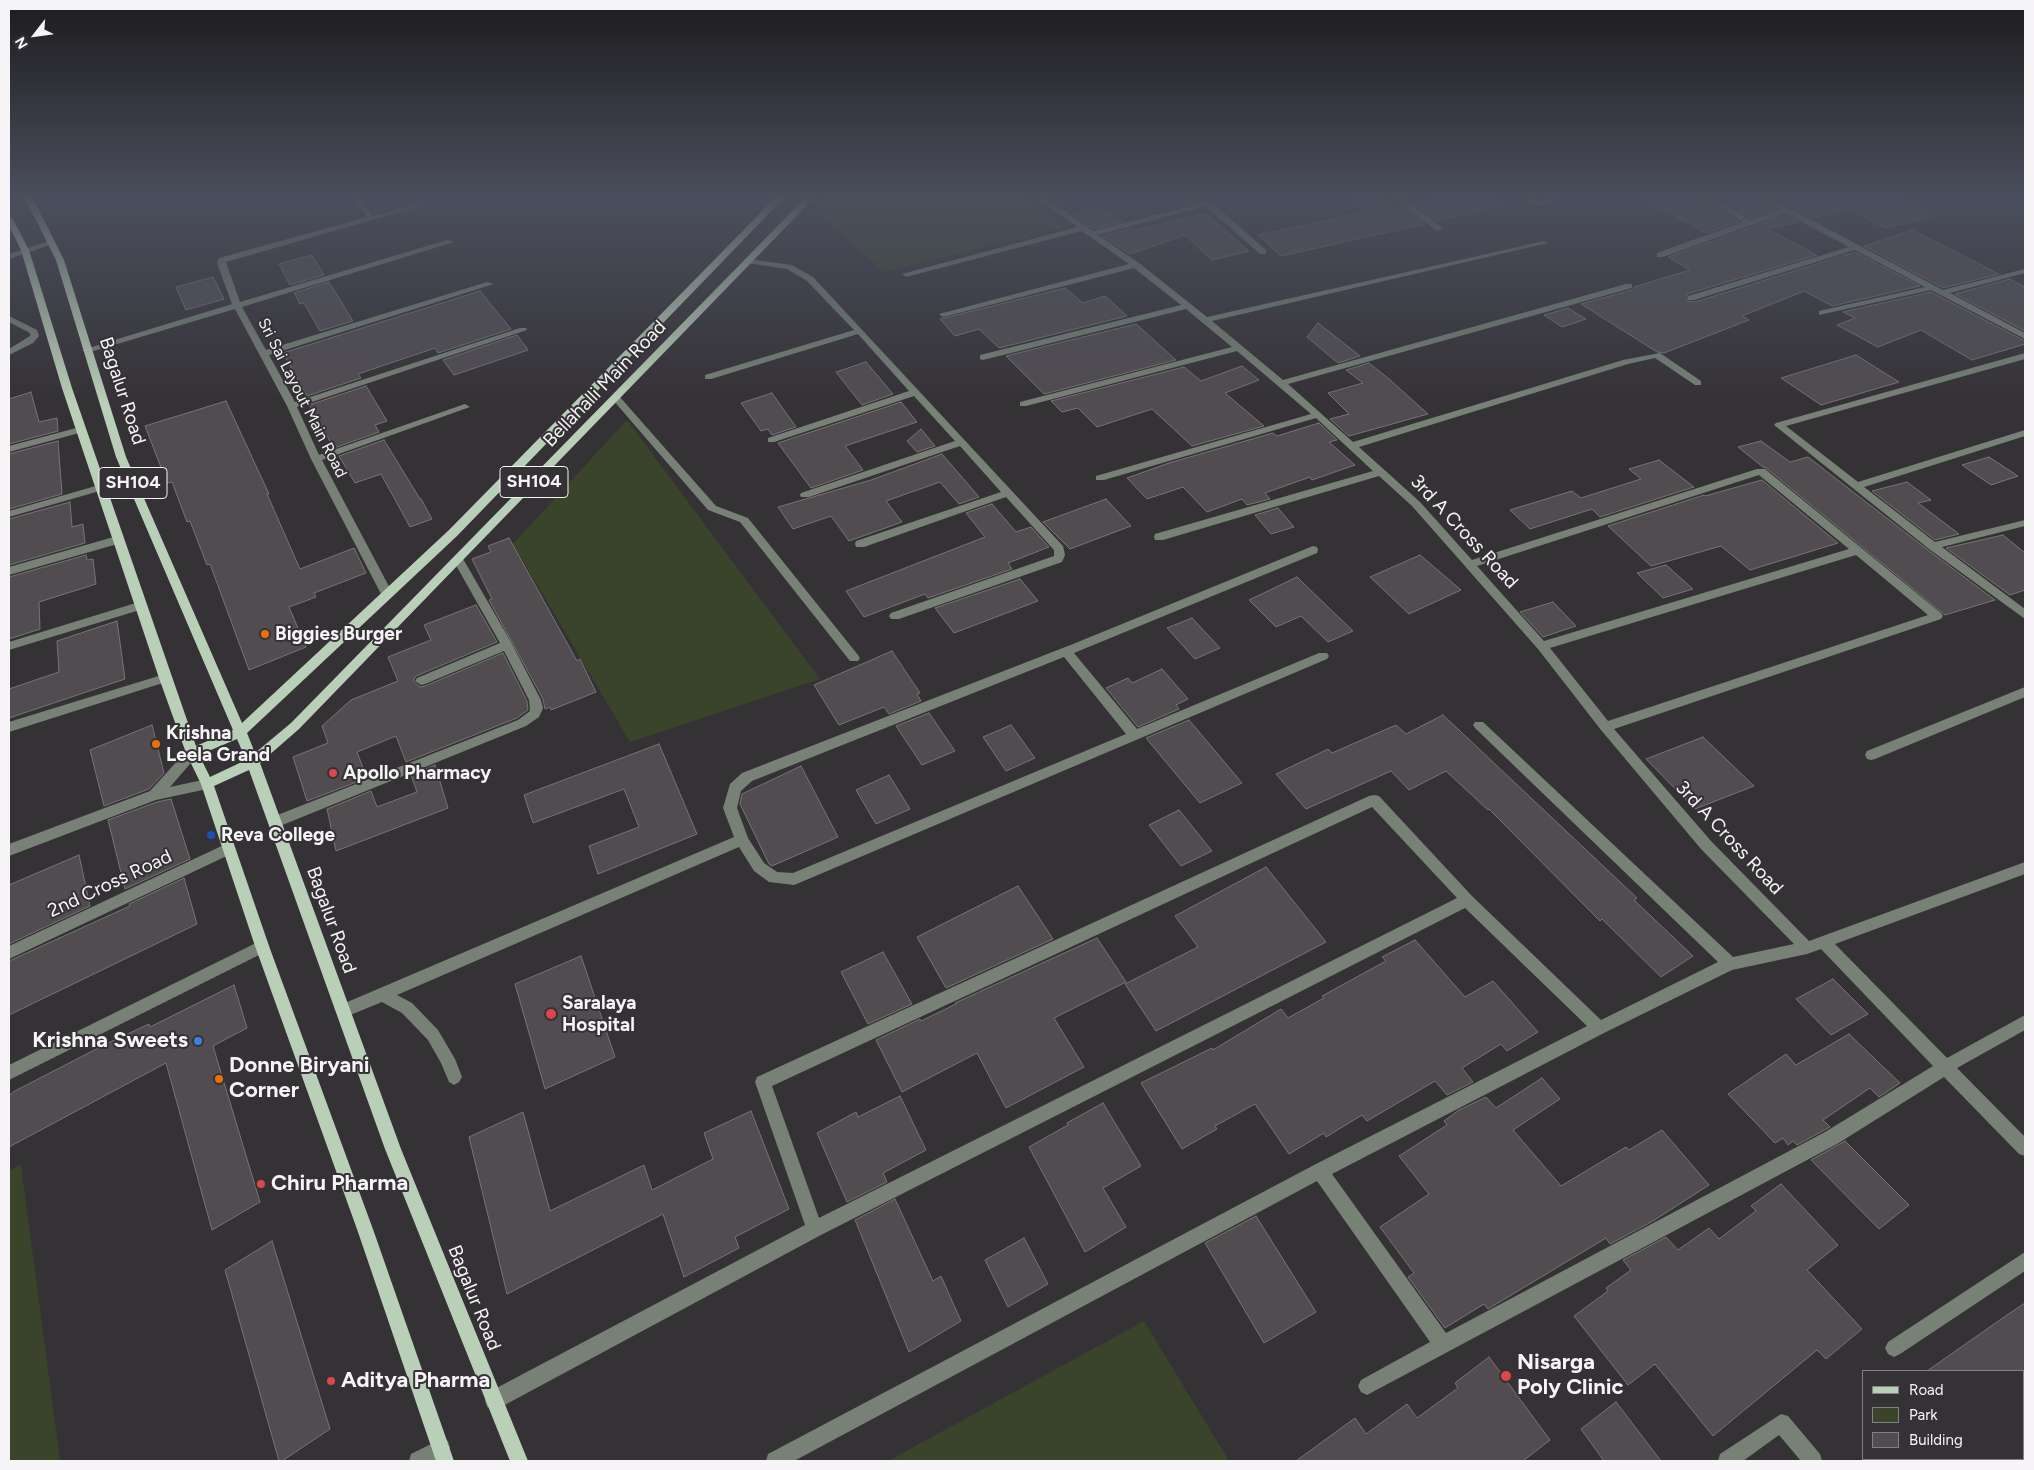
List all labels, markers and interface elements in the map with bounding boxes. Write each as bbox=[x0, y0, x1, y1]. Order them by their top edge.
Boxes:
north arrow bbox=[10, 10, 60, 60]
text: N bbox=[12, 34, 32, 52]
street label: Sri Sai Layout Main Road bbox=[253, 315, 351, 481]
street label: Bellahalli Main Road bbox=[539, 316, 671, 452]
street label: Bagalur Road bbox=[94, 334, 150, 448]
road number: SH104 bbox=[500, 467, 568, 498]
road number: SH104 bbox=[99, 468, 167, 498]
street label: 3rd A Cross Road bbox=[1405, 470, 1523, 594]
place label: Biggies Burger bbox=[275, 623, 402, 645]
marker: Biggies Burger bbox=[259, 628, 271, 640]
place label: Krishna Leela Grand bbox=[166, 722, 270, 766]
marker: Krishna Leela Grand bbox=[150, 738, 162, 750]
place label: Apollo Pharmacy bbox=[343, 762, 491, 784]
marker: Apollo Pharmacy bbox=[327, 767, 339, 779]
street label: 3rd A Cross Road bbox=[1670, 776, 1788, 900]
place label: Reva College bbox=[221, 824, 335, 846]
marker: Reva College bbox=[205, 829, 217, 841]
street label: 2nd Cross Road bbox=[44, 845, 176, 923]
street label: Bagalur Road bbox=[301, 864, 361, 976]
place label: Saralaya Hospital bbox=[562, 992, 636, 1036]
marker: Saralaya Hospital bbox=[544, 1007, 558, 1021]
place label: Krishna Sweets bbox=[32, 1028, 188, 1054]
marker: Krishna Sweets bbox=[192, 1035, 204, 1047]
place label: Donne Biryani Corner bbox=[229, 1053, 369, 1104]
marker: Donne Biryani Corner bbox=[213, 1073, 225, 1085]
place label: Chiru Pharma bbox=[271, 1171, 408, 1197]
marker: Chiru Pharma bbox=[255, 1178, 267, 1190]
street label: Bagalur Road bbox=[442, 1242, 506, 1354]
place label: Nisarga Poly Clinic bbox=[1517, 1350, 1624, 1402]
place label: Aditya Pharma bbox=[341, 1368, 490, 1394]
marker: Nisarga Poly Clinic bbox=[1499, 1369, 1513, 1383]
legend bbox=[1862, 1370, 2024, 1460]
marker: Aditya Pharma bbox=[325, 1375, 337, 1387]
text: Road bbox=[1909, 1381, 1944, 1399]
text: Park bbox=[1909, 1406, 1938, 1424]
text: Building bbox=[1909, 1431, 1963, 1449]

